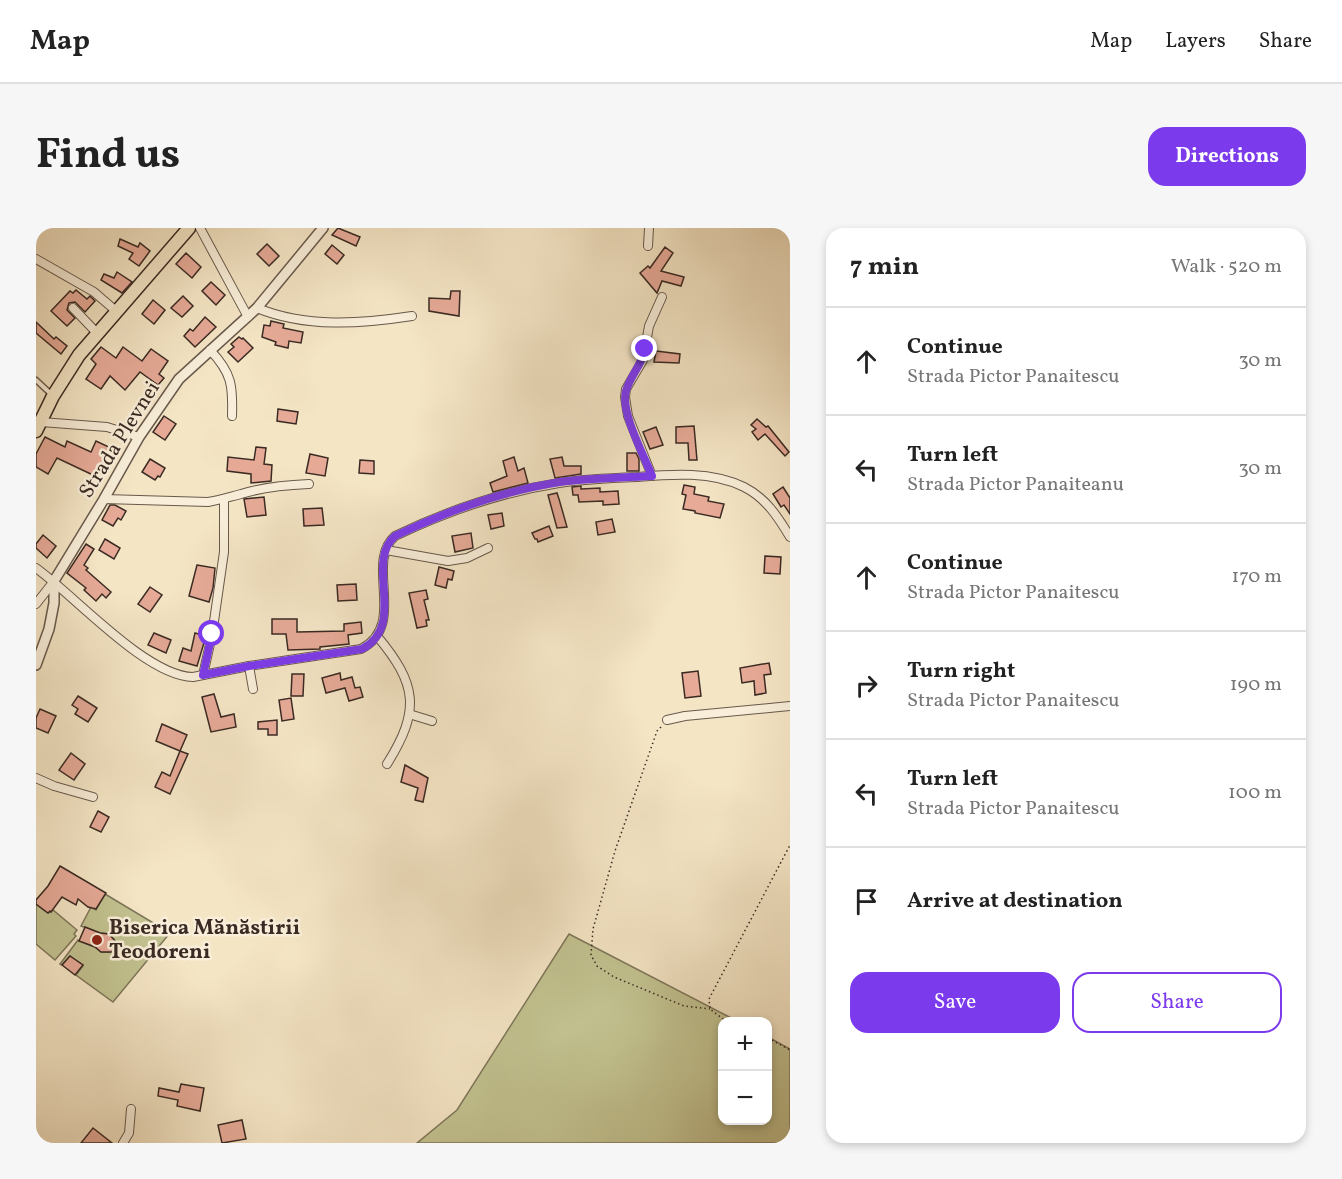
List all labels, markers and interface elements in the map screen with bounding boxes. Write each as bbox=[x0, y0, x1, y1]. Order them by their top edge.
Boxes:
text: Map bbox=[30, 22, 90, 61]
text: Map bbox=[1090, 27, 1132, 56]
text: Layers bbox=[1165, 27, 1226, 56]
text: Share bbox=[1259, 27, 1312, 56]
text: Find us bbox=[36, 127, 180, 186]
button: Directions bbox=[1148, 127, 1306, 186]
text: 7 min bbox=[850, 249, 919, 285]
text: Walk · 520 m bbox=[1171, 253, 1282, 281]
text: Continue bbox=[907, 332, 1003, 363]
route end bbox=[631, 335, 657, 361]
icon: ahead bbox=[850, 345, 883, 378]
text: 30 m bbox=[1238, 347, 1282, 375]
text: Strada Pictor Panaitescu bbox=[907, 363, 1120, 391]
street label: Strada Plevnei bbox=[73, 376, 167, 504]
text: Turn left bbox=[907, 440, 998, 471]
icon: left bbox=[850, 453, 883, 486]
text: 30 m bbox=[1238, 455, 1282, 483]
text: Strada Pictor Panaiteanu bbox=[907, 471, 1124, 499]
text: Continue bbox=[907, 548, 1003, 579]
icon: ahead bbox=[850, 561, 883, 594]
text: 170 m bbox=[1232, 563, 1282, 591]
text: Strada Pictor Panaitescu bbox=[907, 579, 1120, 607]
route start bbox=[198, 620, 224, 646]
text: Turn right bbox=[907, 656, 1015, 687]
icon: right bbox=[850, 669, 883, 702]
text: 190 m bbox=[1230, 671, 1282, 699]
text: Strada Pictor Panaitescu bbox=[907, 687, 1120, 715]
text: Turn left bbox=[907, 764, 998, 795]
icon: left bbox=[850, 777, 883, 810]
text: 100 m bbox=[1228, 779, 1282, 807]
text: Strada Pictor Panaitescu bbox=[907, 795, 1120, 823]
icon: arrive bbox=[850, 885, 883, 918]
text: Arrive at destination bbox=[907, 886, 1123, 917]
place label: Biserica Mănăstirii Teodoreni bbox=[109, 914, 300, 967]
marker: Biserica Mănăstirii Teodoreni bbox=[90, 933, 104, 947]
button: Save bbox=[850, 972, 1060, 1033]
button: Share bbox=[1072, 972, 1282, 1033]
map controls bbox=[718, 1017, 772, 1125]
button: + bbox=[718, 1017, 772, 1071]
button: − bbox=[718, 1071, 772, 1125]

